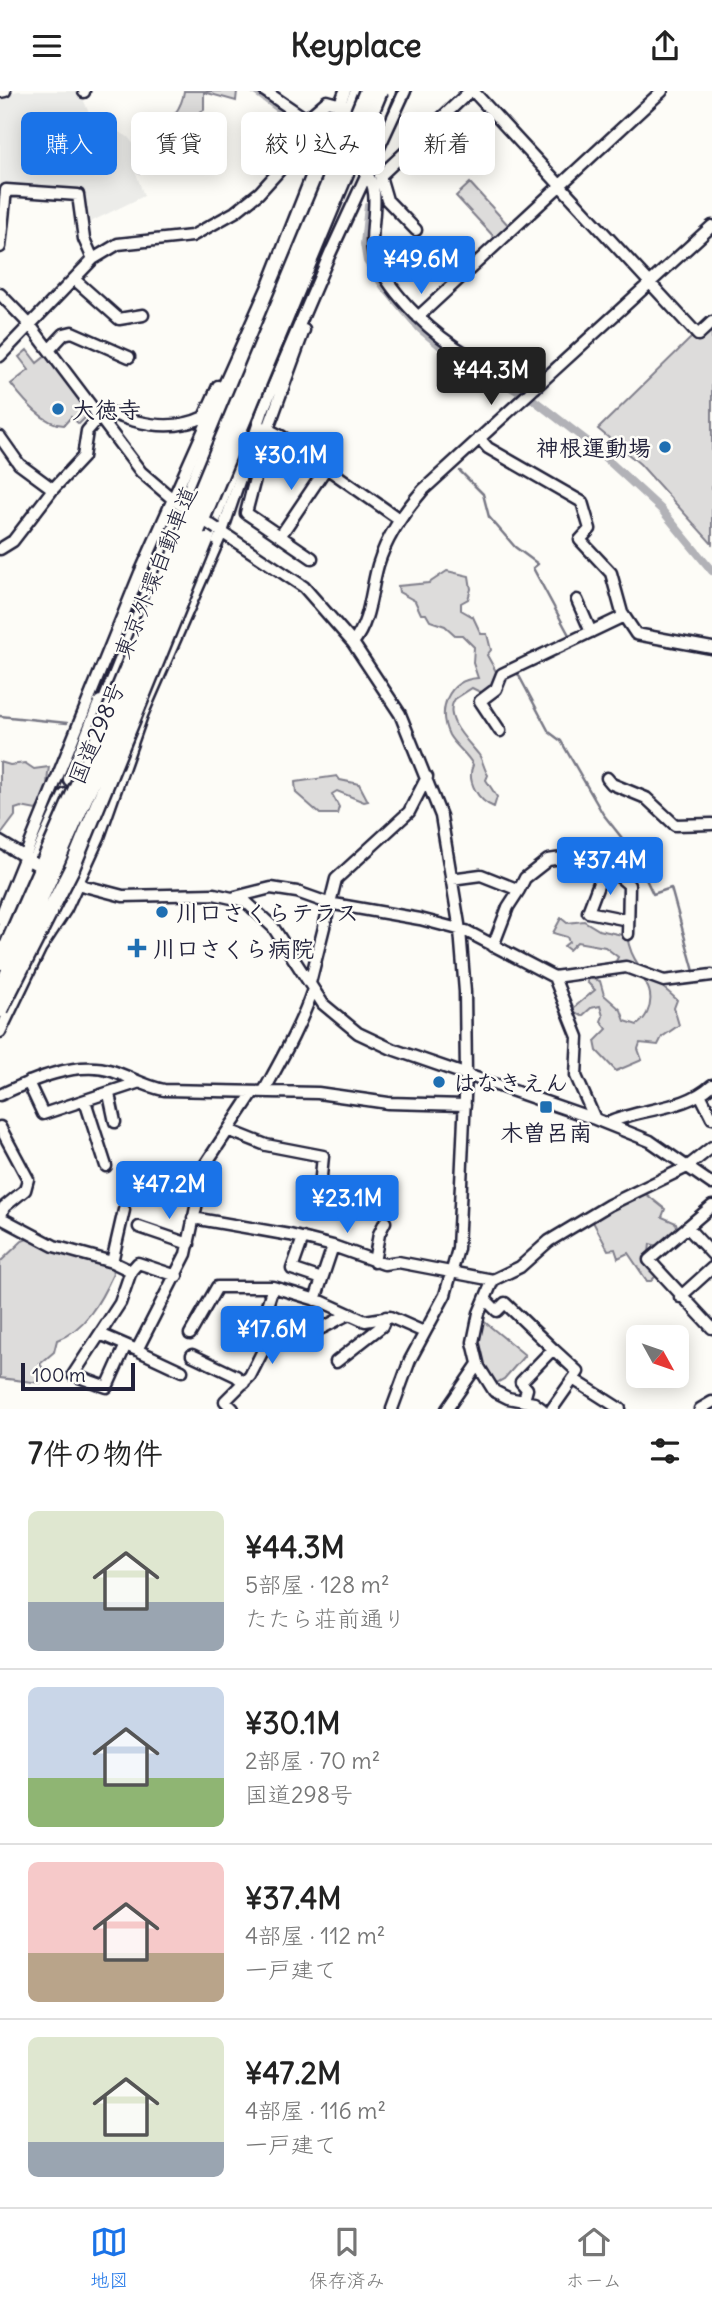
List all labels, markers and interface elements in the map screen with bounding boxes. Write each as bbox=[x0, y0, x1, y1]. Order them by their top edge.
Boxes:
text: Keyplace bbox=[291, 25, 421, 66]
icon: menu bbox=[28, 27, 66, 65]
icon: share bbox=[646, 27, 684, 65]
chip: 購入 bbox=[21, 112, 117, 175]
chip: 賃貸 bbox=[131, 112, 227, 175]
chip: 絞り込み bbox=[241, 112, 385, 175]
chip: 新着 bbox=[399, 112, 495, 175]
pin: ¥49.6M bbox=[364, 237, 478, 296]
text: ¥49.6M bbox=[383, 244, 459, 273]
pin: ¥44.3M bbox=[434, 347, 548, 407]
text: ¥44.3M bbox=[453, 355, 529, 384]
place label: 大徳寺 bbox=[72, 395, 141, 424]
marker: 大徳寺 bbox=[50, 401, 66, 417]
pin: ¥30.1M bbox=[234, 433, 348, 492]
place label: 神根運動場 bbox=[536, 433, 651, 462]
marker: 神根運動場 bbox=[657, 439, 673, 455]
text: ¥30.1M bbox=[254, 440, 328, 469]
street label: 東京外環自動車道 bbox=[107, 481, 203, 663]
street label: 国道298号 bbox=[62, 678, 130, 788]
pin: ¥37.4M bbox=[553, 837, 667, 897]
text: ¥37.4M bbox=[573, 845, 647, 874]
place label: 川口さくらテラス bbox=[176, 898, 359, 927]
marker: 川口さくらテラス bbox=[154, 904, 170, 920]
place label: 川口さくら病院 bbox=[153, 934, 314, 963]
marker: 川口さくら病院 bbox=[127, 938, 147, 958]
place label: はなきえん bbox=[453, 1068, 568, 1097]
marker: はなきえん bbox=[431, 1074, 447, 1090]
marker: 木曽呂南 bbox=[538, 1099, 554, 1115]
place label: 木曽呂南 bbox=[500, 1118, 592, 1147]
pin: ¥47.2M bbox=[112, 1161, 226, 1221]
text: ¥47.2M bbox=[132, 1169, 206, 1198]
pin: ¥23.1M bbox=[290, 1175, 404, 1235]
text: ¥23.1M bbox=[312, 1183, 382, 1212]
pin: ¥17.6M bbox=[215, 1307, 329, 1366]
text: ¥17.6M bbox=[237, 1314, 307, 1343]
north arrow bbox=[626, 1325, 690, 1388]
map controls bbox=[626, 1325, 689, 1388]
scale bar bbox=[21, 1360, 135, 1392]
text: 100 m bbox=[32, 1363, 86, 1387]
icon: filters bbox=[646, 1432, 684, 1470]
text: 7件の物件 bbox=[28, 1434, 163, 1472]
text: ¥44.3M bbox=[245, 1528, 345, 1566]
icon: home bbox=[84, 1539, 168, 1623]
text: 5部屋 · 128 m² bbox=[245, 1570, 390, 1599]
text: たたら荘前通り bbox=[245, 1604, 406, 1633]
text: ¥30.1M bbox=[245, 1704, 341, 1742]
icon: home bbox=[84, 1715, 168, 1799]
text: 2部屋 · 70 m² bbox=[245, 1746, 380, 1775]
text: 国道298号 bbox=[245, 1780, 353, 1809]
text: ¥37.4M bbox=[245, 1879, 342, 1917]
icon: home bbox=[84, 1890, 168, 1974]
text: 4部屋 · 112 m² bbox=[245, 1921, 385, 1950]
text: 一戸建て bbox=[245, 1955, 337, 1984]
text: ¥47.2M bbox=[245, 2054, 341, 2092]
icon: home bbox=[84, 2065, 168, 2149]
text: 4部屋 · 116 m² bbox=[245, 2096, 386, 2125]
text: 一戸建て bbox=[245, 2130, 337, 2159]
tab: 地図 bbox=[90, 2223, 128, 2292]
tab: 保存済み bbox=[309, 2223, 385, 2292]
tab: ホーム bbox=[565, 2223, 622, 2292]

